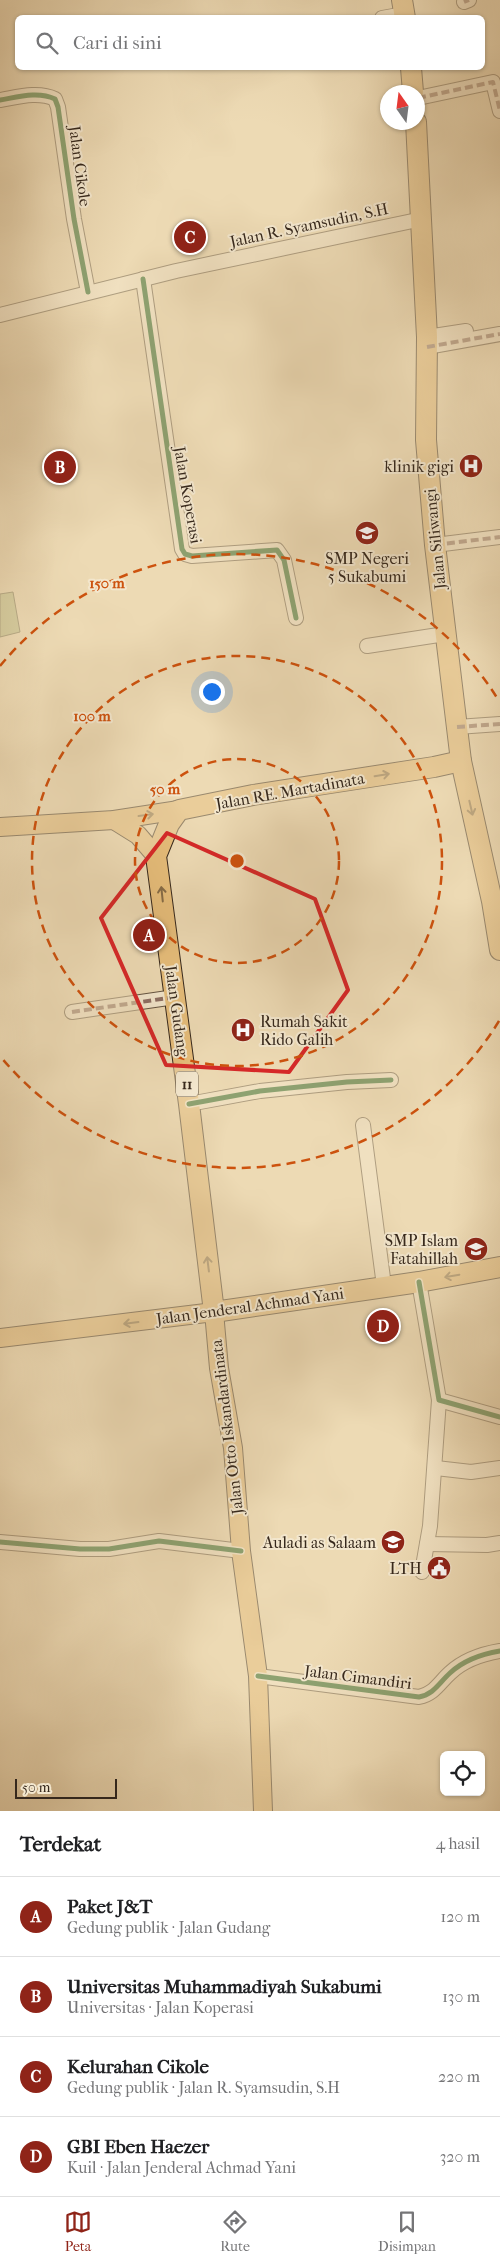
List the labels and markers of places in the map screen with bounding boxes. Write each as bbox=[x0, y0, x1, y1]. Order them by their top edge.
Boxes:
pin: C bbox=[174, 218, 206, 256]
pin: B bbox=[44, 448, 76, 486]
hospital icon: klinik gigi bbox=[458, 453, 484, 479]
place label: klinik gigi bbox=[384, 457, 454, 476]
school or university icon: SMP Negeri 5 Sukabumi bbox=[354, 520, 380, 546]
place label: SMP Negeri 5 Sukabumi bbox=[325, 549, 409, 586]
centre of rings bbox=[228, 852, 246, 870]
pin: A bbox=[133, 916, 165, 954]
place label: Rumah Sakit Rido Galih bbox=[260, 1012, 348, 1049]
hospital icon: Rumah Sakit Rido Galih bbox=[230, 1017, 256, 1043]
place label: SMP Islam Fatahillah bbox=[385, 1231, 459, 1268]
school or university icon: SMP Islam Fatahillah bbox=[463, 1236, 489, 1262]
pin: D bbox=[367, 1307, 399, 1345]
school or university icon: Auladi as Salaam bbox=[380, 1529, 406, 1555]
place label: Auladi as Salaam bbox=[262, 1533, 377, 1552]
public building icon: LTH bbox=[426, 1555, 452, 1581]
place label: LTH bbox=[390, 1559, 422, 1578]

